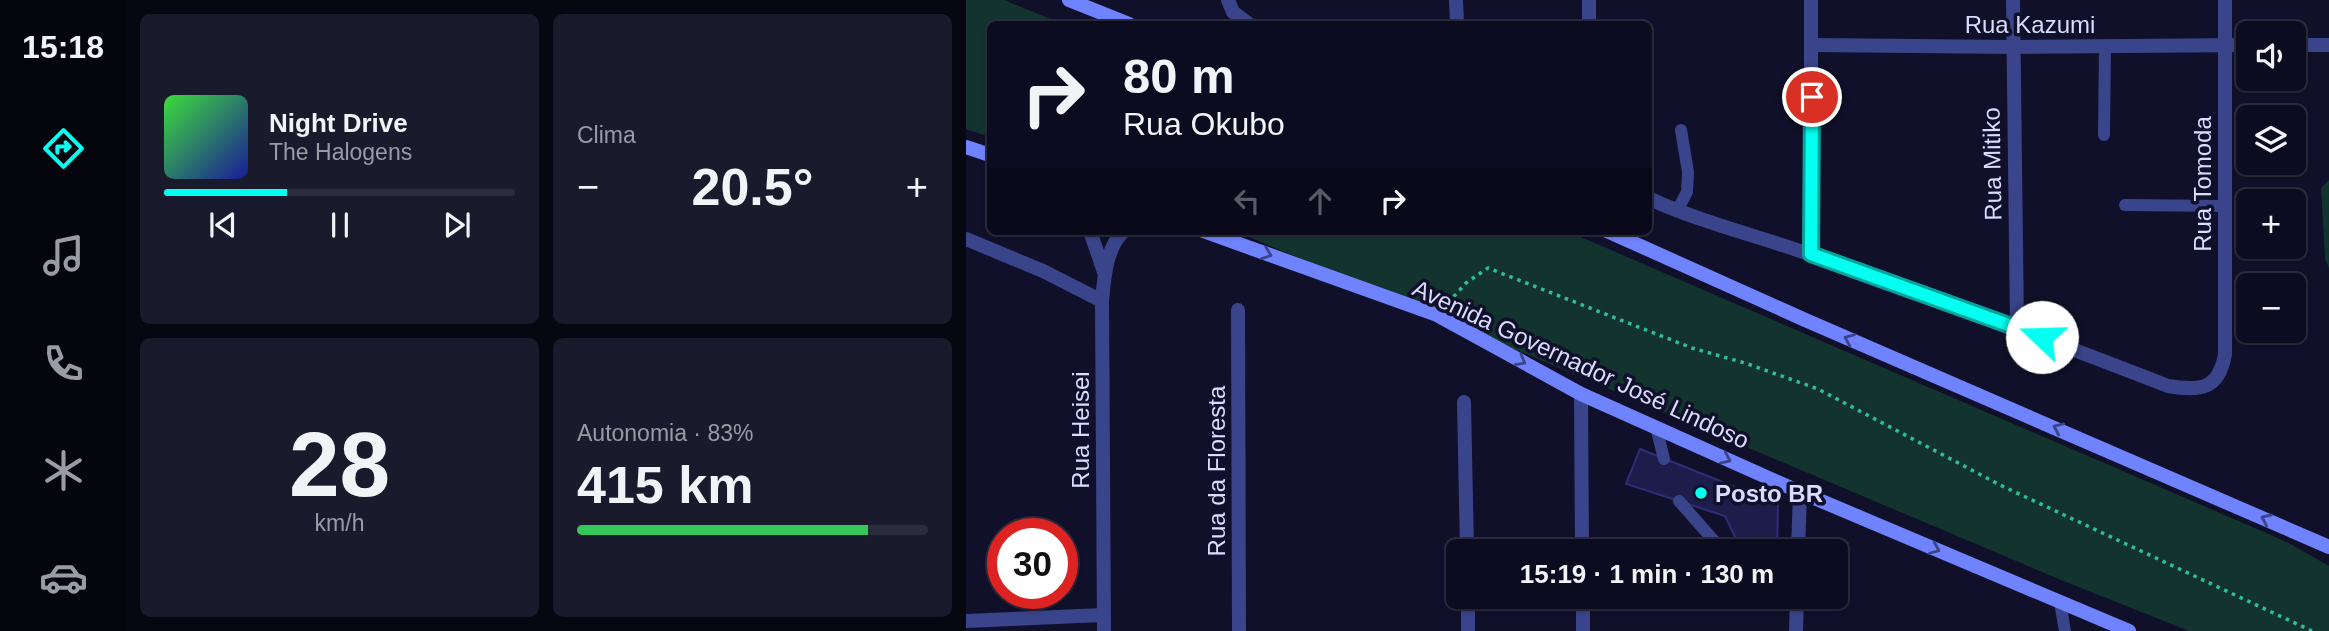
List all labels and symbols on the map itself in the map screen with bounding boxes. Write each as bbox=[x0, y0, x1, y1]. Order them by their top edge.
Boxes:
street label: Rua Kazumi bbox=[1965, 11, 2095, 38]
pin bbox=[1782, 67, 1842, 127]
street label: Rua Mitiko bbox=[1978, 107, 2006, 221]
street label: Rua Tomoda bbox=[2189, 116, 2216, 252]
one-way arrow bbox=[1260, 246, 1272, 260]
street label: Avenida Governador José Lindoso bbox=[1409, 274, 1753, 454]
position arrow bbox=[2005, 300, 2079, 374]
one-way arrow bbox=[1843, 333, 1856, 347]
one-way arrow bbox=[1514, 353, 1526, 366]
street label: Rua Heisei bbox=[1067, 371, 1094, 489]
street label: Rua da Floresta bbox=[1203, 385, 1230, 556]
one-way arrow bbox=[2053, 422, 2065, 436]
one-way arrow bbox=[1719, 451, 1732, 465]
place label: Posto BR bbox=[1715, 480, 1823, 507]
marker: Posto BR bbox=[1693, 485, 1709, 501]
one-way arrow bbox=[2261, 513, 2274, 527]
speed limit sign: 30 bbox=[987, 518, 1078, 609]
one-way arrow bbox=[1928, 541, 1941, 555]

